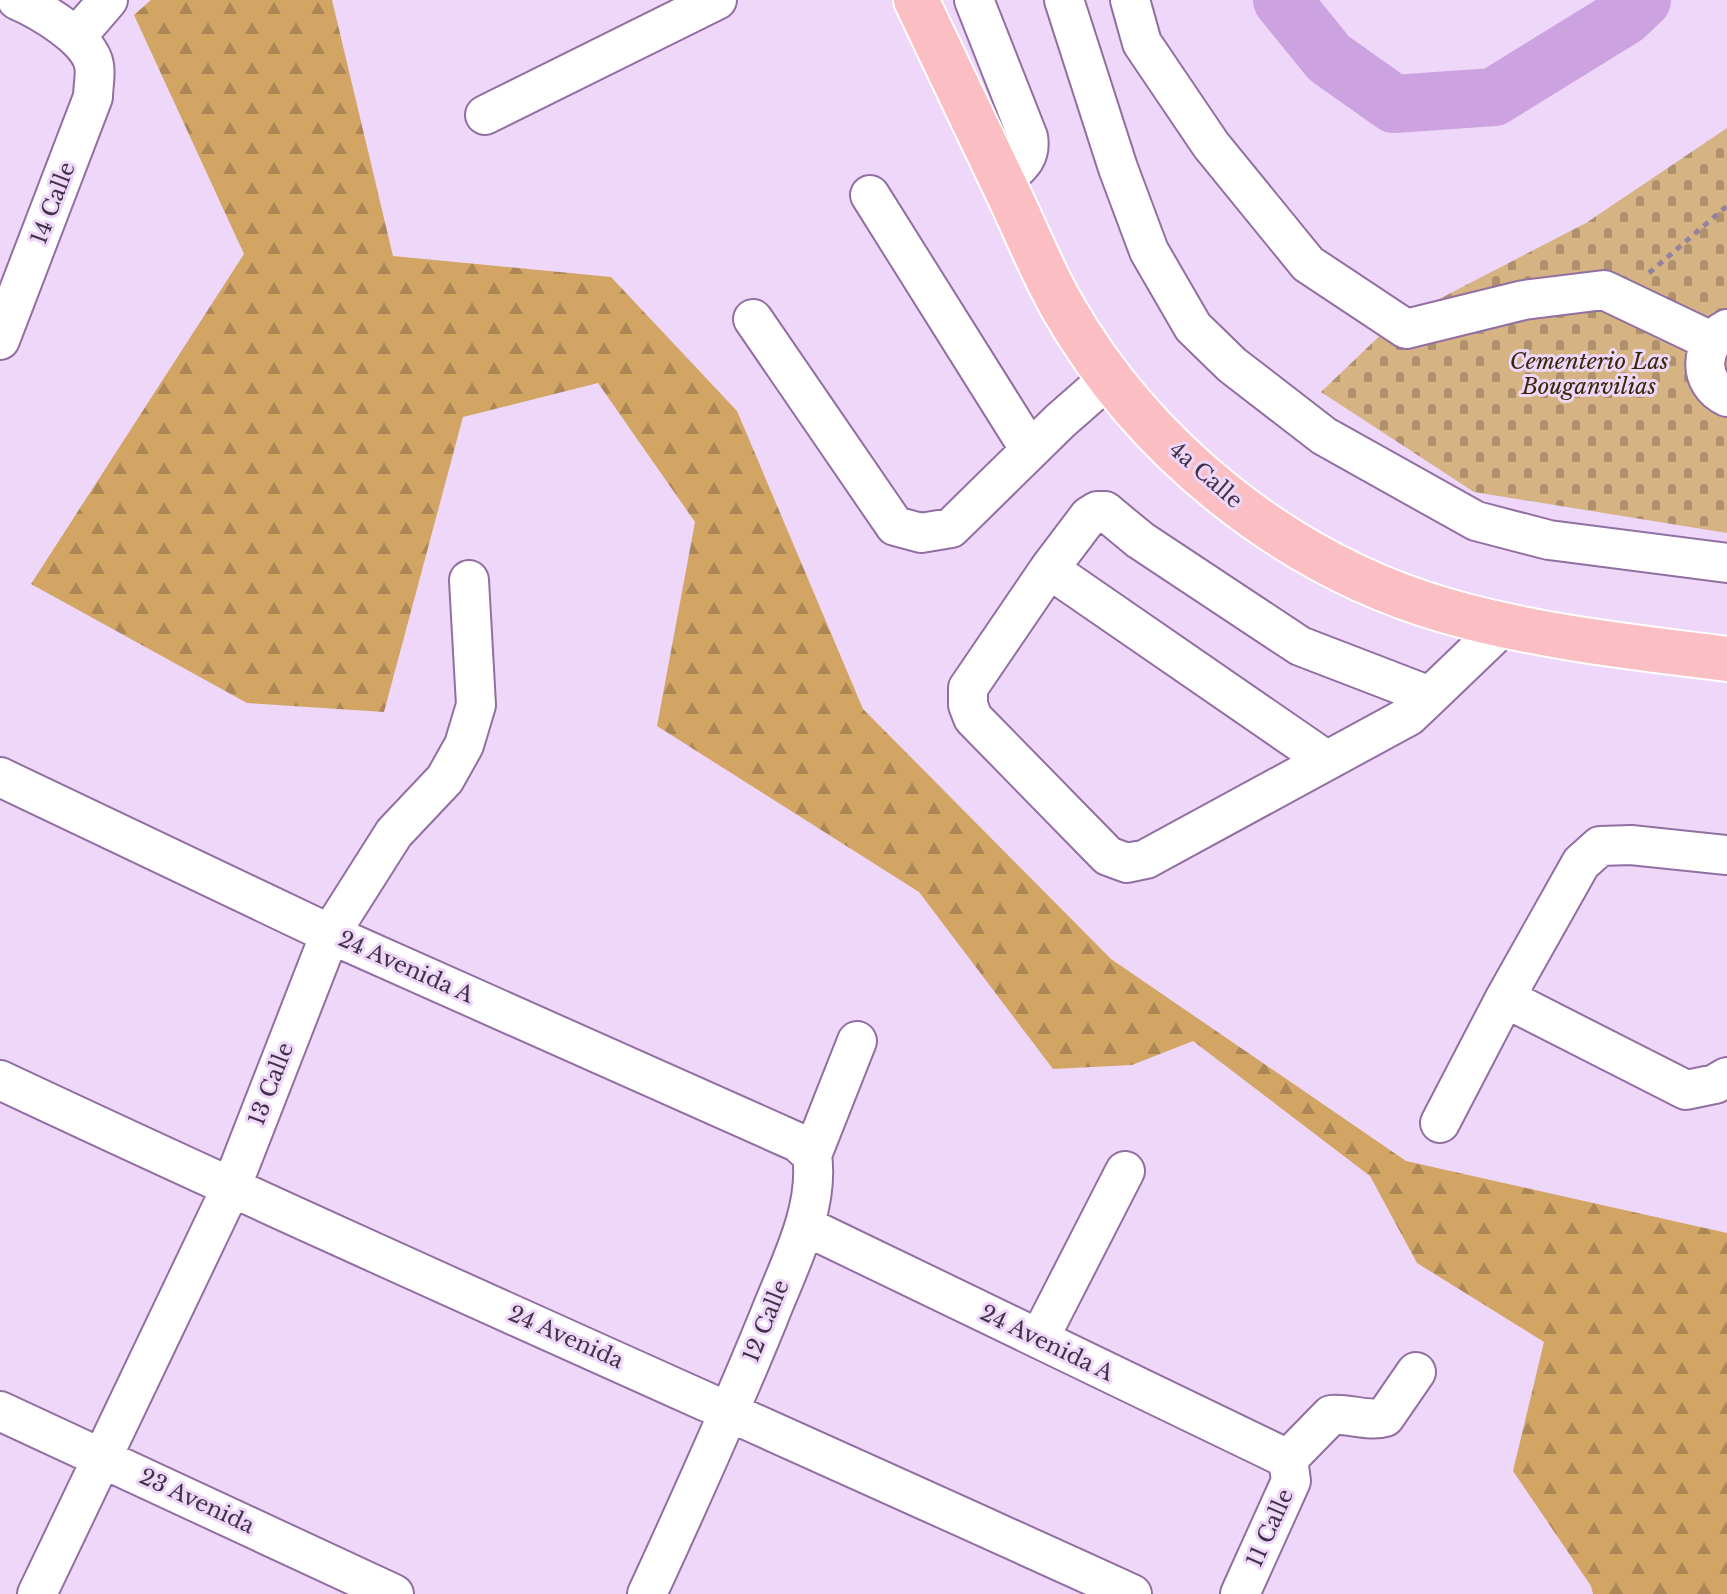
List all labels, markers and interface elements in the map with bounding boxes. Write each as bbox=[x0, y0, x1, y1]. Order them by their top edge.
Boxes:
street label: 14 Calle bbox=[25, 158, 81, 248]
park label: Cementerio Las Bouganvilias bbox=[1510, 348, 1668, 400]
street label: 4a Calle bbox=[1164, 436, 1248, 514]
street label: 24 Avenida A bbox=[334, 925, 479, 1009]
street label: 13 Calle bbox=[243, 1039, 299, 1129]
street label: 12 Calle bbox=[737, 1276, 795, 1366]
street label: 24 Avenida A bbox=[976, 1299, 1119, 1387]
street label: 24 Avenida bbox=[504, 1300, 628, 1375]
street label: 23 Avenida bbox=[135, 1463, 259, 1540]
street label: 11 Calle bbox=[1241, 1485, 1299, 1571]

